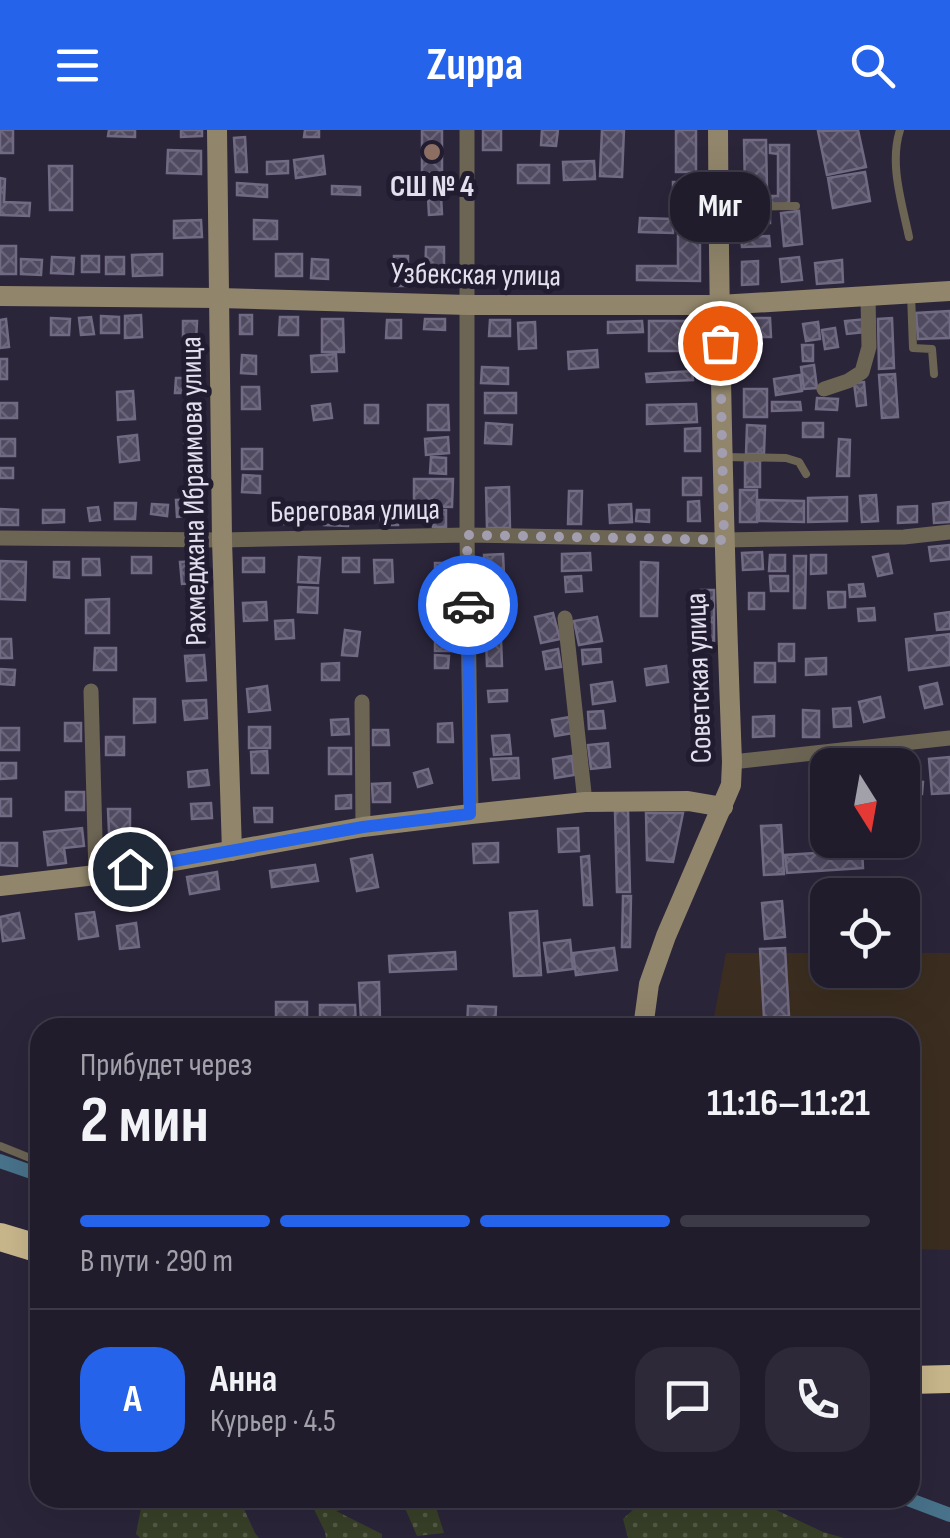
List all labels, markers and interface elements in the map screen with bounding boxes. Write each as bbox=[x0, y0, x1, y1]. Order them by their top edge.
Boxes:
icon: menu bbox=[50, 38, 105, 93]
text: Zuppa bbox=[427, 38, 523, 93]
icon: search bbox=[845, 38, 900, 93]
marker: СШ № 4 bbox=[421, 141, 443, 163]
place label: СШ № 4 bbox=[390, 169, 474, 205]
callout: Миг bbox=[670, 173, 770, 243]
text: Миг bbox=[698, 187, 742, 226]
street label: Узбекская улица bbox=[391, 256, 561, 294]
pin bbox=[678, 301, 763, 386]
icon: bag bbox=[693, 316, 748, 371]
street label: Рахмеджана Ибраимова улица bbox=[173, 336, 215, 646]
street label: Береговая улица bbox=[270, 492, 440, 530]
courier bbox=[418, 555, 518, 655]
icon: car bbox=[441, 578, 496, 633]
street label: Советская улица bbox=[678, 592, 720, 764]
north arrow bbox=[810, 748, 920, 858]
map controls bbox=[810, 748, 920, 988]
pin bbox=[88, 827, 173, 912]
icon: home bbox=[103, 842, 158, 897]
button: locate bbox=[810, 878, 920, 988]
text: Прибудет через bbox=[80, 1046, 252, 1085]
text: 11:16–11:21 bbox=[707, 1081, 870, 1126]
text: 2 мин bbox=[80, 1083, 209, 1161]
text: В пути · 290 m bbox=[80, 1242, 233, 1281]
button: chat bbox=[635, 1347, 740, 1452]
button: phone bbox=[765, 1347, 870, 1452]
text: Анна bbox=[210, 1357, 277, 1402]
text: А bbox=[123, 1377, 142, 1422]
text: Курьер · 4.5 bbox=[210, 1402, 336, 1441]

